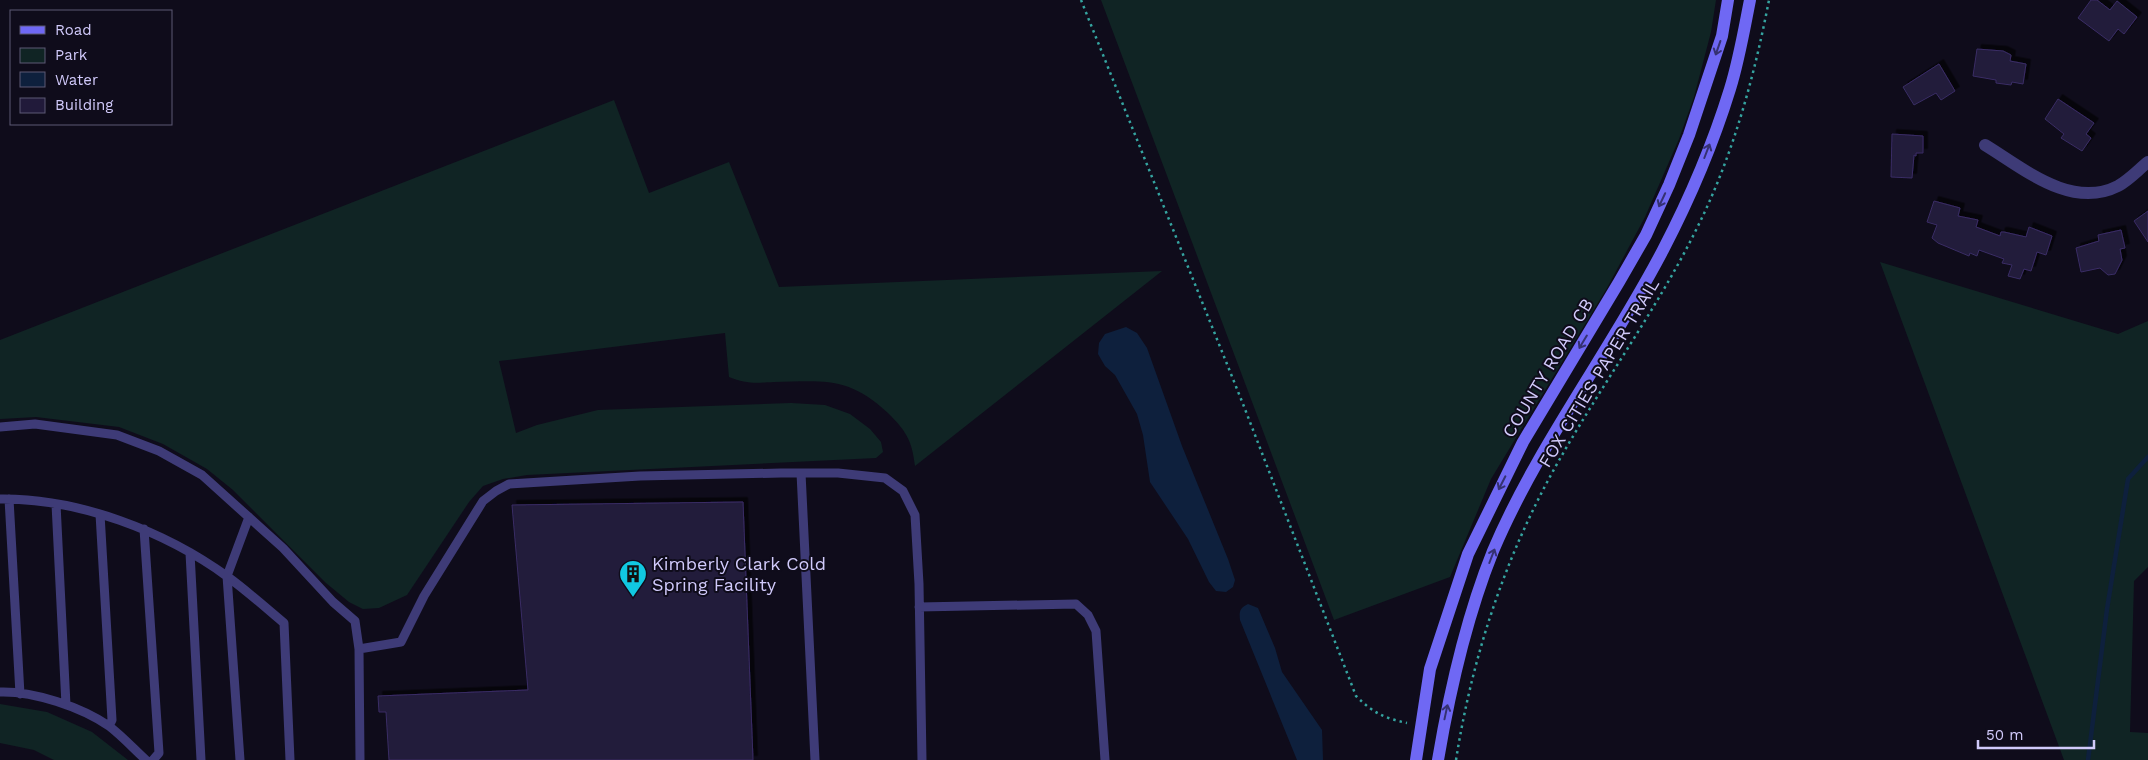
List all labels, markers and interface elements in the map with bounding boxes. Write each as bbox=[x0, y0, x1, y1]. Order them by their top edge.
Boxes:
legend bbox=[10, 10, 172, 125]
text: Road bbox=[55, 21, 92, 39]
one-way arrow bbox=[1712, 39, 1722, 55]
text: Park bbox=[55, 46, 88, 64]
text: Water bbox=[55, 71, 98, 89]
text: Building bbox=[55, 96, 113, 114]
one-way arrow bbox=[1703, 143, 1712, 159]
one-way arrow bbox=[1657, 192, 1666, 207]
street label: FOX CITIES PAPER TRAIL bbox=[1534, 274, 1663, 471]
street label: COUNTY ROAD CB bbox=[1498, 294, 1597, 441]
one-way arrow bbox=[1578, 335, 1588, 349]
one-way arrow bbox=[1497, 475, 1506, 490]
one-way arrow bbox=[1488, 549, 1497, 564]
place label: Kimberly Clark Cold Spring Facility bbox=[652, 553, 826, 595]
building icon: Kimberly Clark Cold Spring Facility bbox=[618, 559, 648, 598]
one-way arrow bbox=[1442, 704, 1452, 720]
scale bar bbox=[1978, 718, 2094, 750]
text: 50 m bbox=[1986, 726, 2023, 744]

